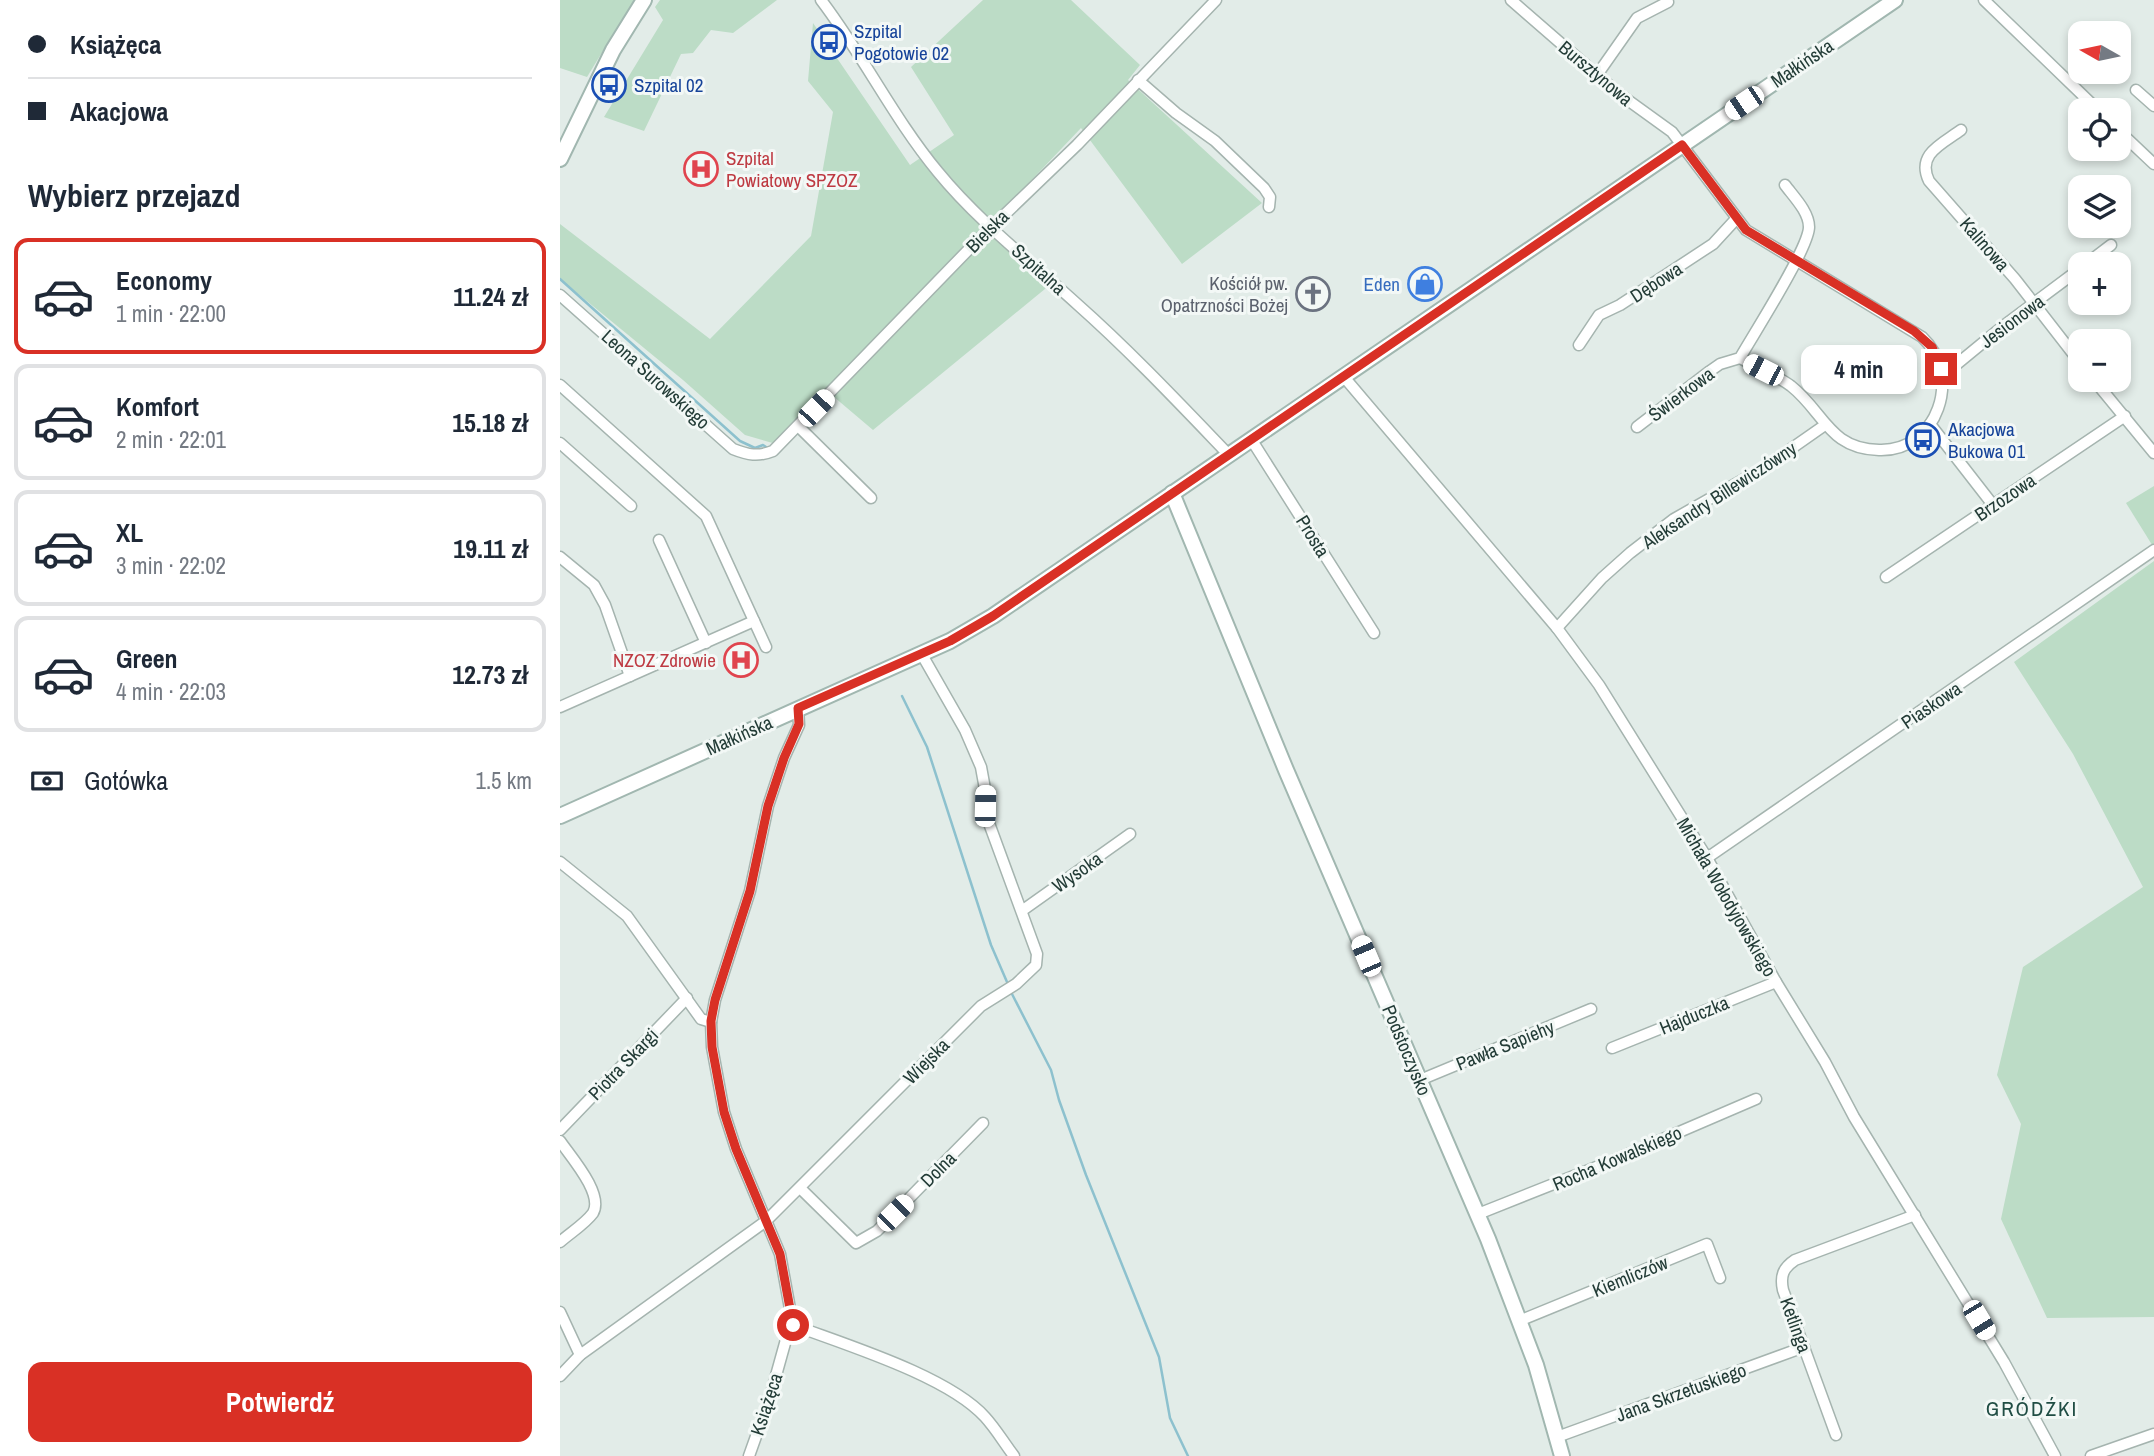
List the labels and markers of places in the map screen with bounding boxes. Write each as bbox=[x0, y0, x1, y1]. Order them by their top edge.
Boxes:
place label: Szpital Pogotowie 02 bbox=[854, 18, 949, 66]
bus stop icon: Szpital Pogotowie 02 bbox=[810, 23, 848, 61]
bus stop icon: Szpital 02 bbox=[590, 66, 628, 104]
place label: Szpital 02 bbox=[634, 72, 703, 98]
place label: Szpital Powiatowy SPZOZ bbox=[726, 145, 858, 193]
hospital icon: Szpital Powiatowy SPZOZ bbox=[682, 150, 720, 188]
shop icon: Eden bbox=[1406, 265, 1444, 303]
place label: Kościół pw. Opatrzności Bożej bbox=[1161, 270, 1288, 318]
place label: Eden bbox=[1364, 271, 1400, 297]
church icon: Kościół pw. Opatrzności Bożej bbox=[1294, 275, 1332, 313]
place label: Akacjowa Bukowa 01 bbox=[1947, 416, 2025, 464]
bus stop icon: Akacjowa Bukowa 01 bbox=[1904, 421, 1942, 459]
hospital icon: NZOZ Zdrowie bbox=[722, 641, 760, 679]
place label: NZOZ Zdrowie bbox=[613, 647, 716, 673]

